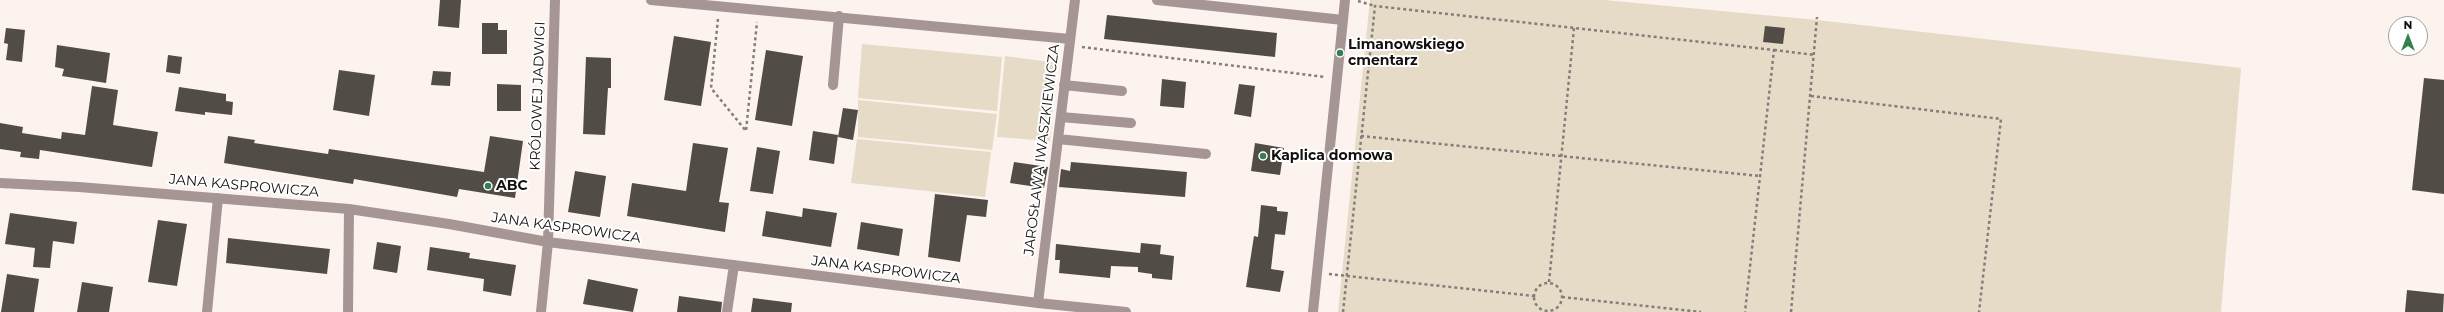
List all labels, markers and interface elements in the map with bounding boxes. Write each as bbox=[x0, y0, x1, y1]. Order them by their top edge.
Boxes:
north arrow bbox=[2388, 16, 2428, 56]
text: N bbox=[2404, 18, 2412, 32]
street label: KRÓLOWEJ JADWIGI bbox=[527, 21, 549, 171]
place label: Limanowskiego cmentarz bbox=[1348, 37, 1464, 70]
street label: JAROSŁAWA IWASZKIEWICZA bbox=[1021, 43, 1063, 257]
marker: Limanowskiego cmentarz bbox=[1335, 48, 1345, 58]
place label: Kaplica domowa bbox=[1271, 148, 1393, 164]
marker: Kaplica domowa bbox=[1258, 151, 1268, 161]
street label: JANA KASPROWICZA bbox=[168, 171, 320, 201]
place label: ABC bbox=[496, 178, 528, 194]
marker: ABC bbox=[483, 181, 493, 191]
street label: JANA KASPROWICZA bbox=[490, 209, 642, 247]
street label: JANA KASPROWICZA bbox=[810, 253, 962, 287]

